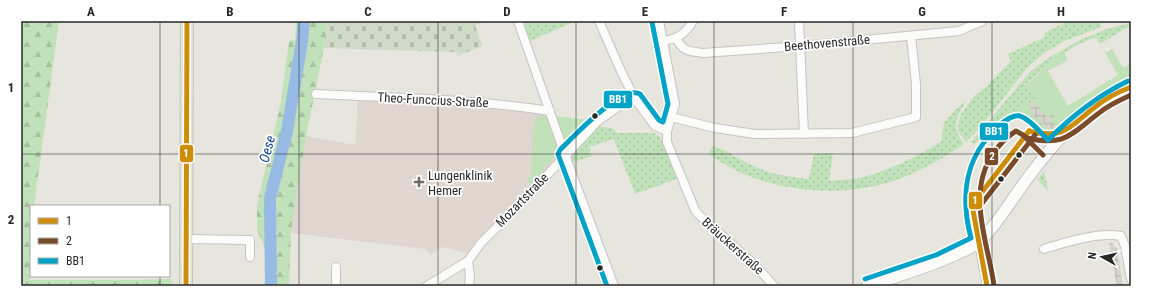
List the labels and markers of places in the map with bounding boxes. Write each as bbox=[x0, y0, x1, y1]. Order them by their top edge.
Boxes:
unlabelled marker bbox=[590, 111, 600, 121]
unlabelled marker bbox=[1014, 150, 1024, 160]
place label: Lungenklinik Hemer bbox=[428, 168, 492, 198]
unlabelled marker bbox=[996, 174, 1006, 184]
marker: Lungenklinik Hemer bbox=[413, 176, 425, 188]
unlabelled marker bbox=[595, 263, 605, 273]

